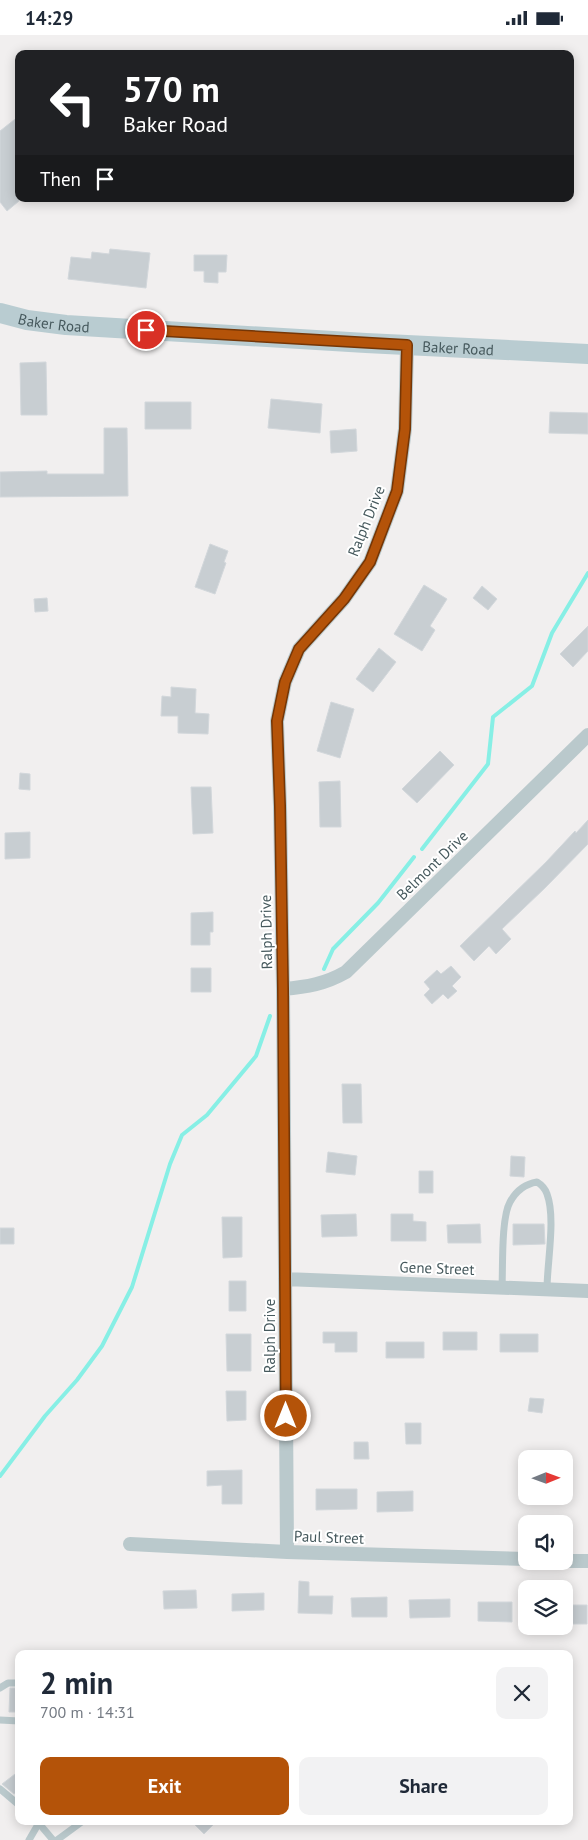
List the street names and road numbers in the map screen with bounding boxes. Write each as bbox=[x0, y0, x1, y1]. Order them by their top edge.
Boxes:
street label: Baker Road bbox=[16, 309, 90, 336]
street label: Baker Road bbox=[422, 336, 494, 359]
street label: Ralph Drive bbox=[343, 483, 389, 559]
street label: Belmont Drive bbox=[392, 826, 472, 904]
street label: Ralph Drive bbox=[256, 895, 276, 969]
street label: Gene Street bbox=[399, 1257, 475, 1279]
street label: Ralph Drive bbox=[260, 1299, 279, 1373]
street label: Paul Street bbox=[294, 1526, 364, 1548]

